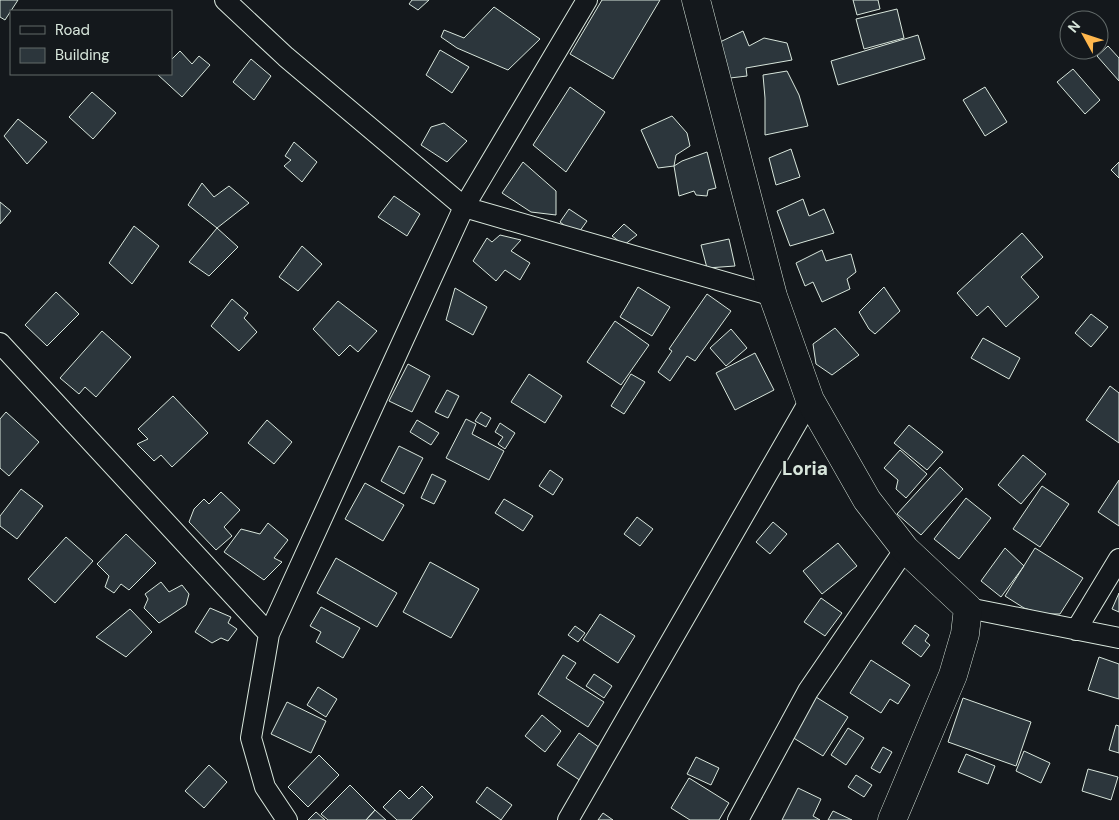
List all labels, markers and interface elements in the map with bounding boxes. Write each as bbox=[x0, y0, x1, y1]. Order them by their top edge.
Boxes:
legend bbox=[10, 10, 172, 75]
north arrow bbox=[1059, 10, 1109, 60]
text: N bbox=[1064, 17, 1084, 36]
text: Road bbox=[55, 20, 90, 40]
text: Building bbox=[55, 45, 110, 65]
district label: Loria bbox=[782, 456, 828, 481]

